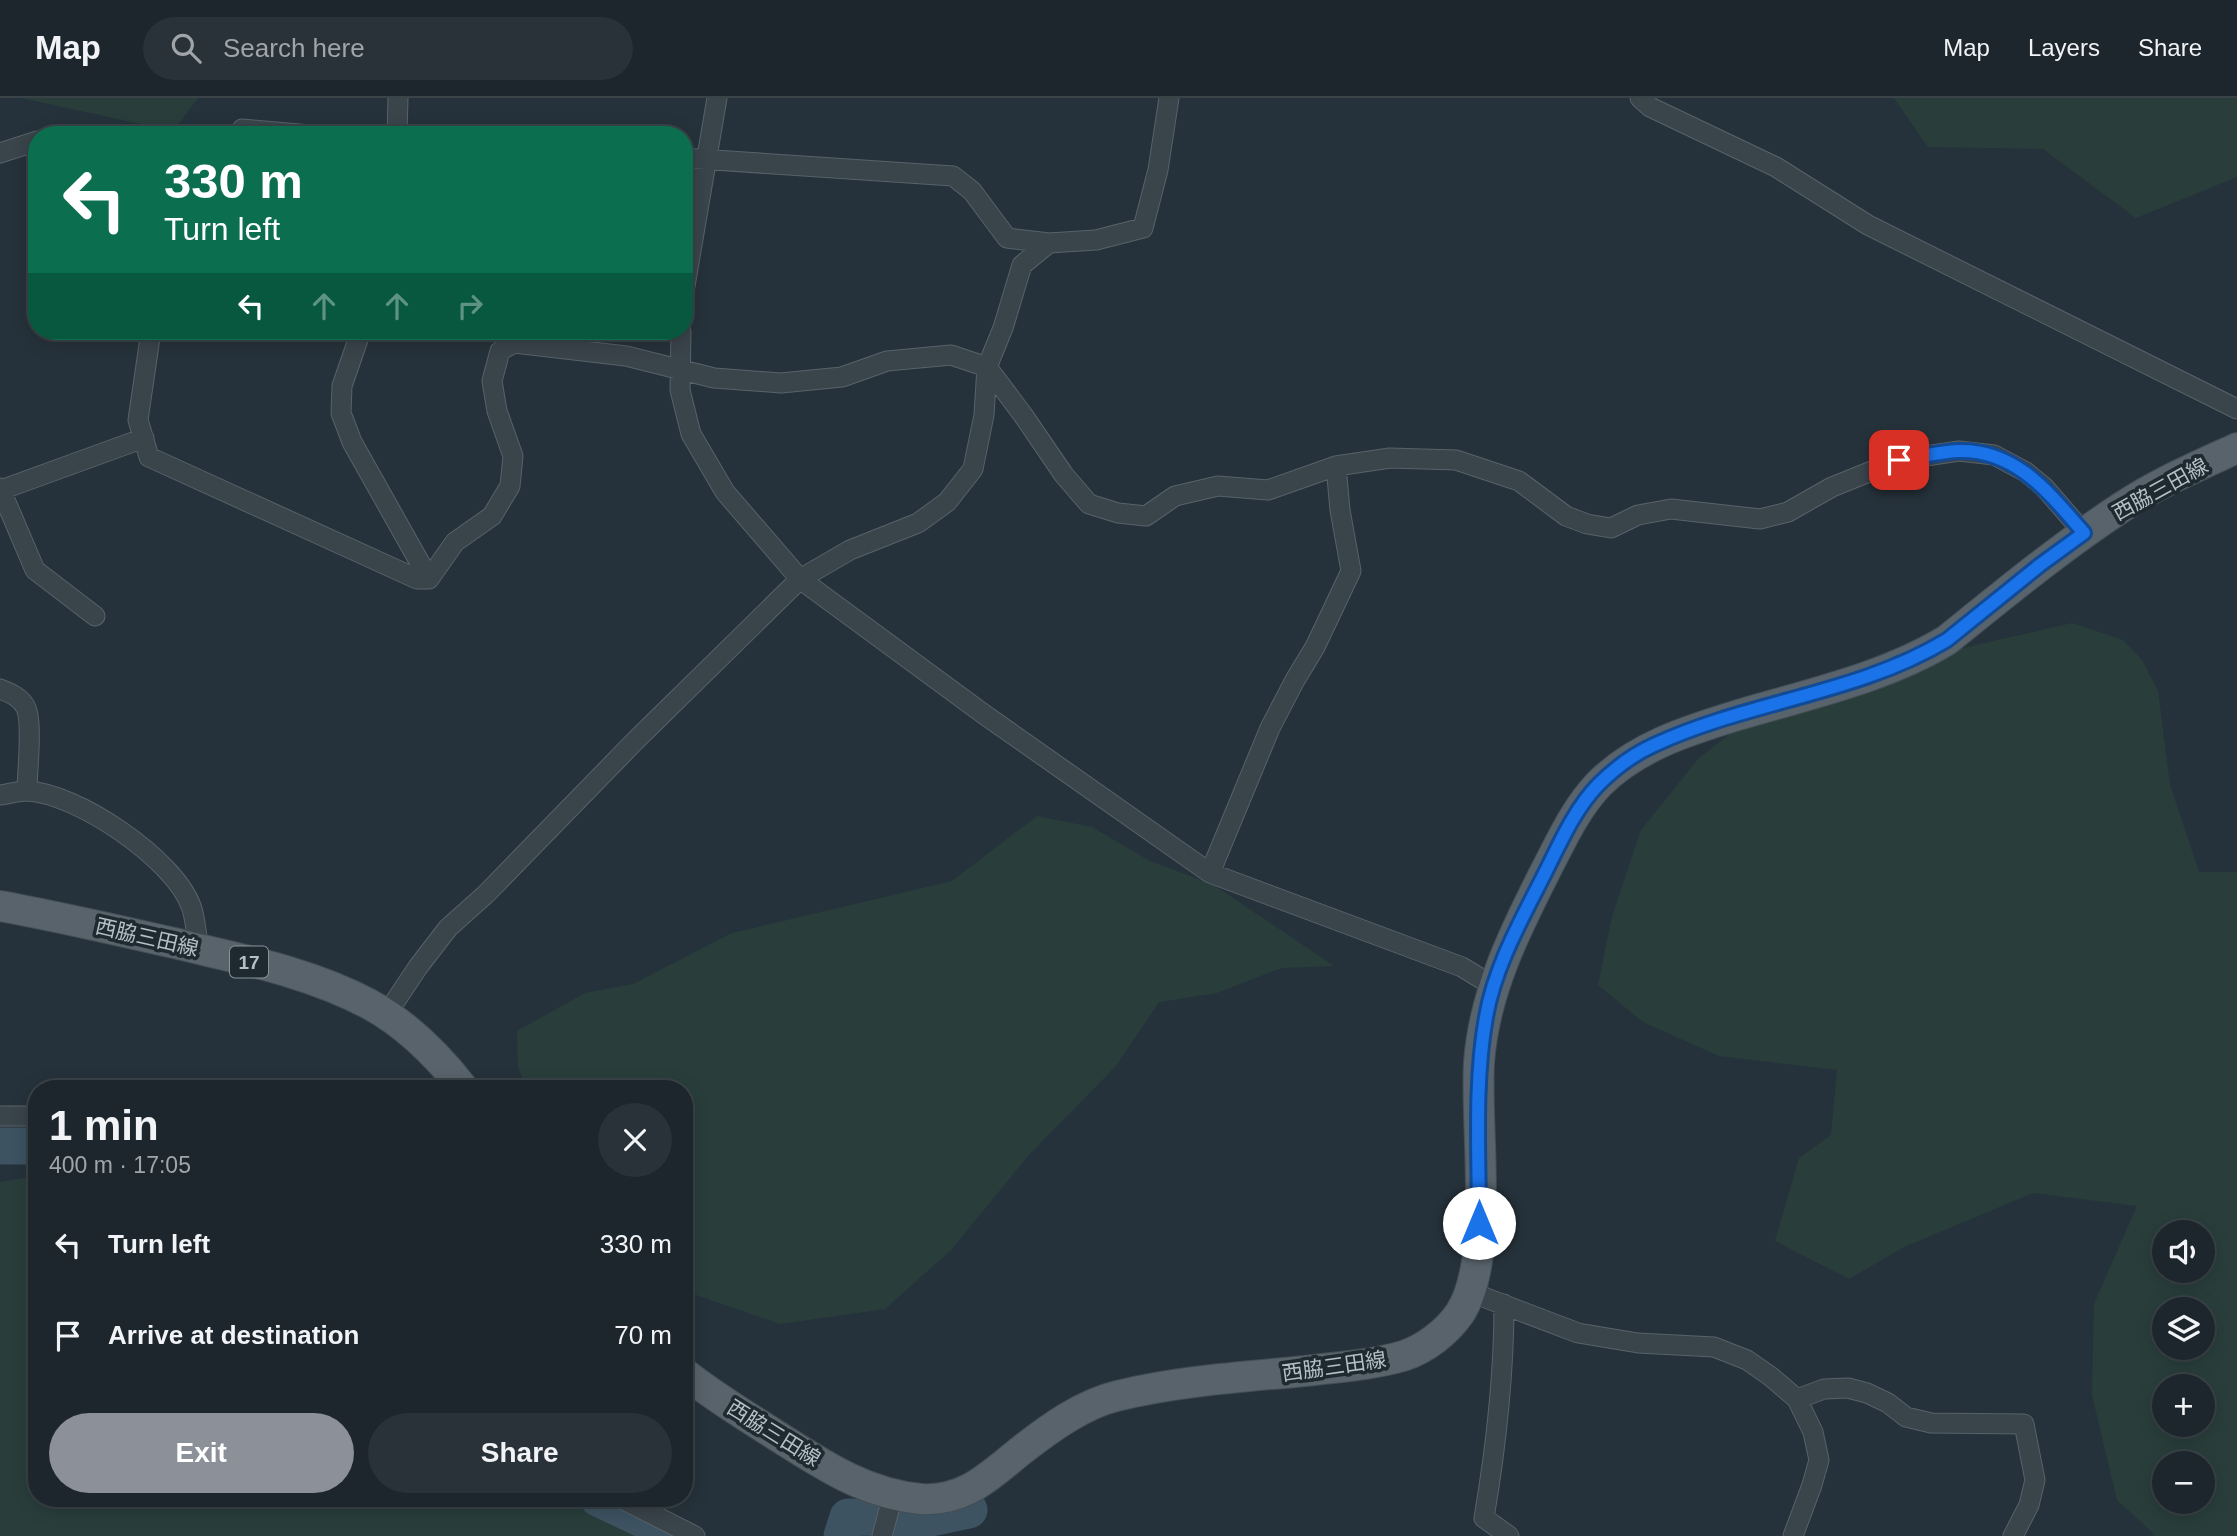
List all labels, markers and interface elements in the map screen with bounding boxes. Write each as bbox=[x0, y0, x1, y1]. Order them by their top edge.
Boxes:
search box bbox=[143, 17, 633, 80]
text: Map bbox=[35, 29, 101, 66]
icon: search bbox=[167, 29, 205, 67]
text: Search here bbox=[223, 33, 365, 63]
text: Map bbox=[1943, 34, 1990, 61]
text: Layers bbox=[2028, 34, 2100, 61]
text: Share bbox=[2138, 34, 2202, 61]
icon: left bbox=[49, 154, 140, 245]
text: 330 m bbox=[164, 154, 303, 208]
text: Turn left bbox=[164, 211, 280, 247]
icon: left bbox=[232, 287, 270, 325]
icon: ahead bbox=[305, 287, 343, 325]
icon: ahead bbox=[378, 287, 416, 325]
icon: right bbox=[451, 287, 489, 325]
pin bbox=[1869, 430, 1929, 490]
icon: arrive bbox=[1880, 441, 1918, 479]
street label: 西脇三田線 bbox=[2109, 453, 2211, 525]
street label: 西脇三田線 bbox=[93, 914, 201, 960]
road number: 17 bbox=[230, 946, 268, 978]
text: 1 min bbox=[49, 1102, 159, 1149]
button: close bbox=[598, 1103, 672, 1177]
text: 400 m · 17:05 bbox=[49, 1152, 191, 1178]
position arrow bbox=[1442, 1186, 1516, 1260]
map controls bbox=[2152, 1220, 2215, 1514]
button: sound bbox=[2152, 1220, 2215, 1283]
icon: left bbox=[49, 1226, 87, 1264]
text: Turn left bbox=[108, 1229, 210, 1259]
text: 330 m bbox=[600, 1229, 672, 1259]
button: layers bbox=[2152, 1297, 2215, 1360]
icon: arrive bbox=[49, 1317, 87, 1355]
text: Arrive at destination bbox=[108, 1320, 359, 1350]
text: 70 m bbox=[614, 1320, 672, 1350]
street label: 西脇三田線 bbox=[1280, 1347, 1388, 1385]
button: + bbox=[2152, 1374, 2215, 1437]
street label: 西脇三田線 bbox=[723, 1395, 825, 1471]
button: Exit bbox=[49, 1413, 354, 1493]
button: Share bbox=[368, 1413, 672, 1493]
button: − bbox=[2152, 1451, 2215, 1514]

